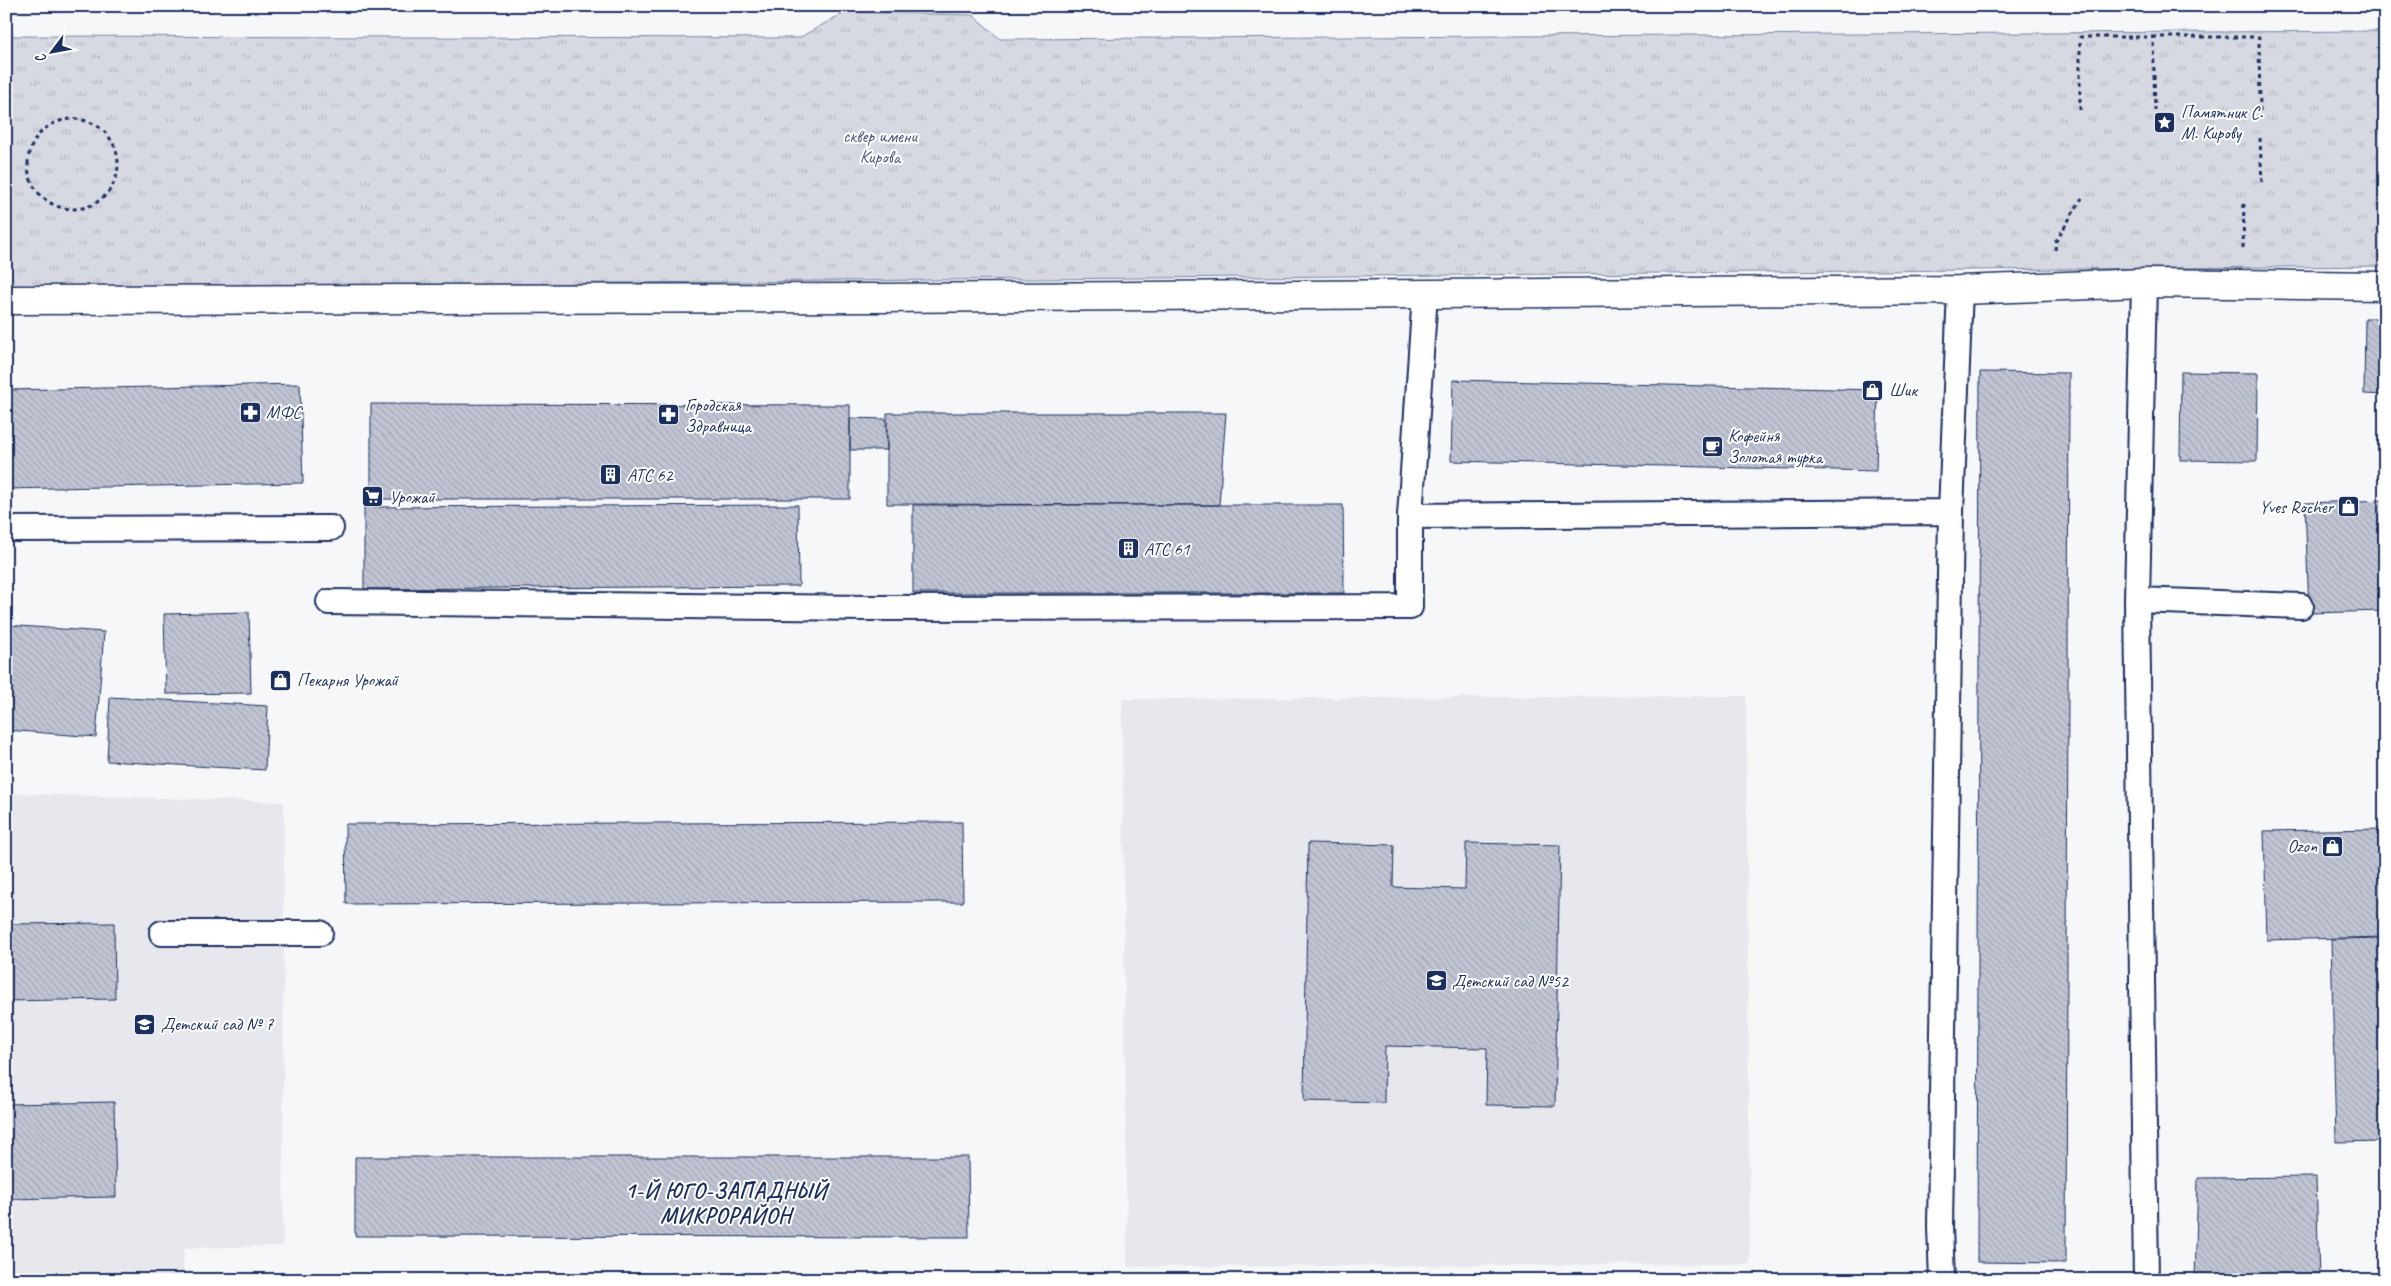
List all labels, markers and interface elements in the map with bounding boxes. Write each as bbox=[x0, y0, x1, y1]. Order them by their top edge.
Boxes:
north arrow bbox=[28, 28, 78, 78]
text: С bbox=[31, 49, 50, 66]
place label: Памятник С. М. Кирову bbox=[2181, 101, 2263, 144]
place icon: Памятник С. М. Кирову bbox=[2153, 110, 2177, 134]
park label: сквер имени Кирова bbox=[843, 125, 918, 168]
shop icon: Шик bbox=[1861, 378, 1885, 402]
place label: Шик bbox=[1889, 379, 1919, 401]
place label: Городская Здравница bbox=[685, 394, 753, 437]
pharmacy icon: МФС bbox=[238, 400, 262, 424]
place label: МФС bbox=[266, 401, 304, 423]
pharmacy icon: Городская Здравница bbox=[657, 403, 681, 427]
place label: Кофейня Золотая турка bbox=[1728, 425, 1824, 468]
cafe icon: Кофейня Золотая турка bbox=[1700, 434, 1724, 458]
building icon: АТС 62 bbox=[599, 463, 623, 487]
place label: АТС 62 bbox=[627, 464, 675, 486]
supermarket icon: Урожай bbox=[361, 485, 385, 509]
place label: Урожай bbox=[389, 486, 436, 508]
shop icon: Yves Rocher bbox=[2337, 495, 2361, 519]
place label: Yves Rocher bbox=[2259, 496, 2335, 518]
building icon: АТС 61 bbox=[1116, 537, 1140, 561]
place label: АТС 61 bbox=[1144, 538, 1191, 560]
shop icon: Пекарня Урожай bbox=[269, 668, 293, 692]
place label: Пекарня Урожай bbox=[297, 669, 400, 691]
shop icon: Ozon bbox=[2321, 834, 2345, 858]
place label: Ozon bbox=[2287, 835, 2318, 857]
school or university icon: Детский сад №52 bbox=[1424, 969, 1448, 993]
place label: Детский сад №52 bbox=[1452, 970, 1570, 992]
school or university icon: Детский сад № 7 bbox=[133, 1012, 157, 1036]
place label: Детский сад № 7 bbox=[161, 1013, 274, 1035]
district label: 1-Й ЮГО-ЗАПАДНЫЙ МИКРОРАЙОН bbox=[625, 1177, 830, 1230]

